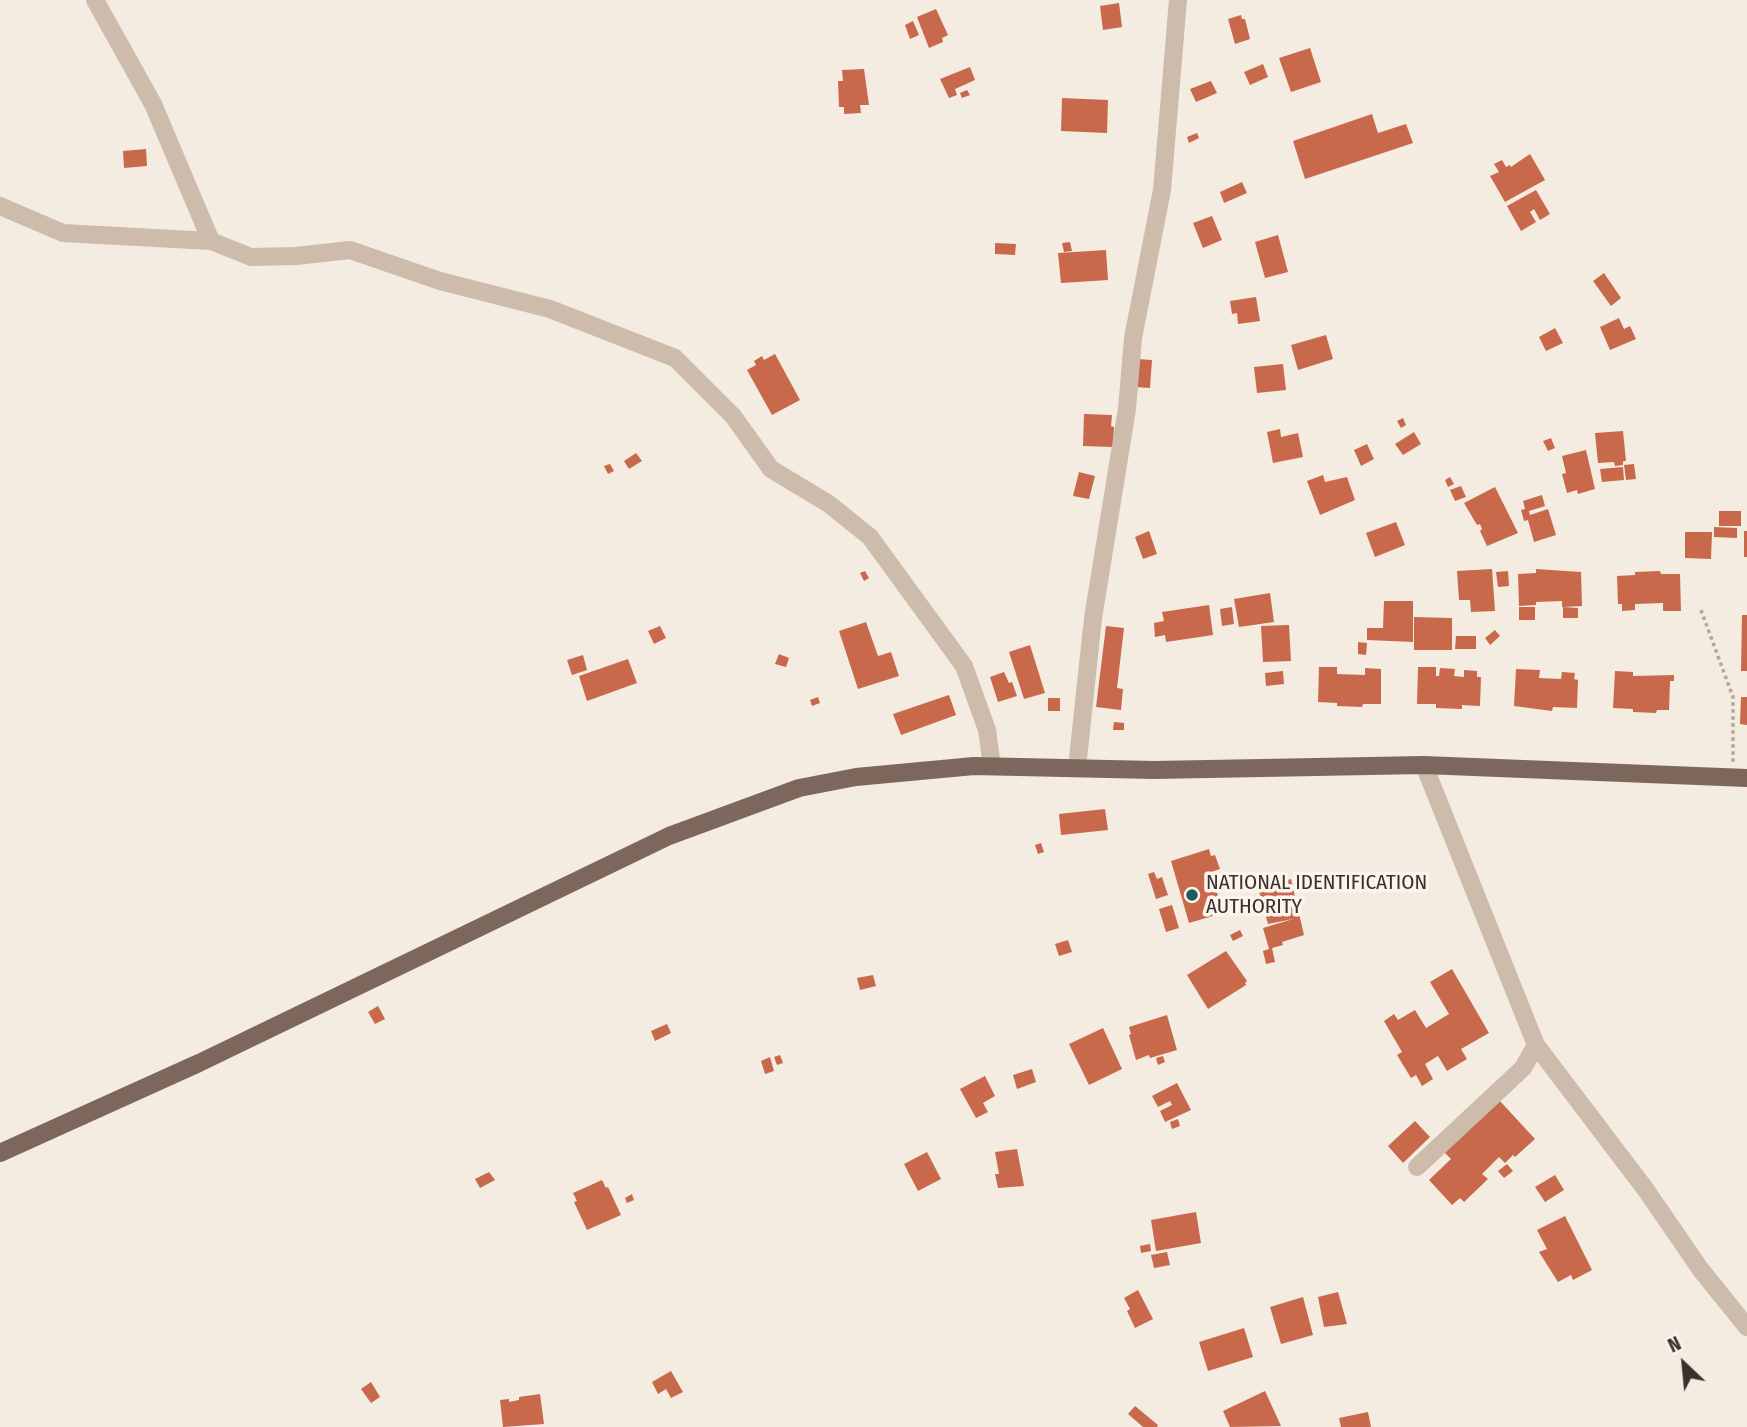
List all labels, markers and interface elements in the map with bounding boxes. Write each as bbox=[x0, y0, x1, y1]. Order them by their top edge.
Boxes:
place label: NATIONAL IDENTIFICATION AUTHORITY bbox=[1206, 870, 1427, 920]
marker: NATIONAL IDENTIFICATION AUTHORITY bbox=[1184, 887, 1200, 903]
north arrow bbox=[1649, 1329, 1719, 1399]
text: N bbox=[1664, 1332, 1685, 1358]

